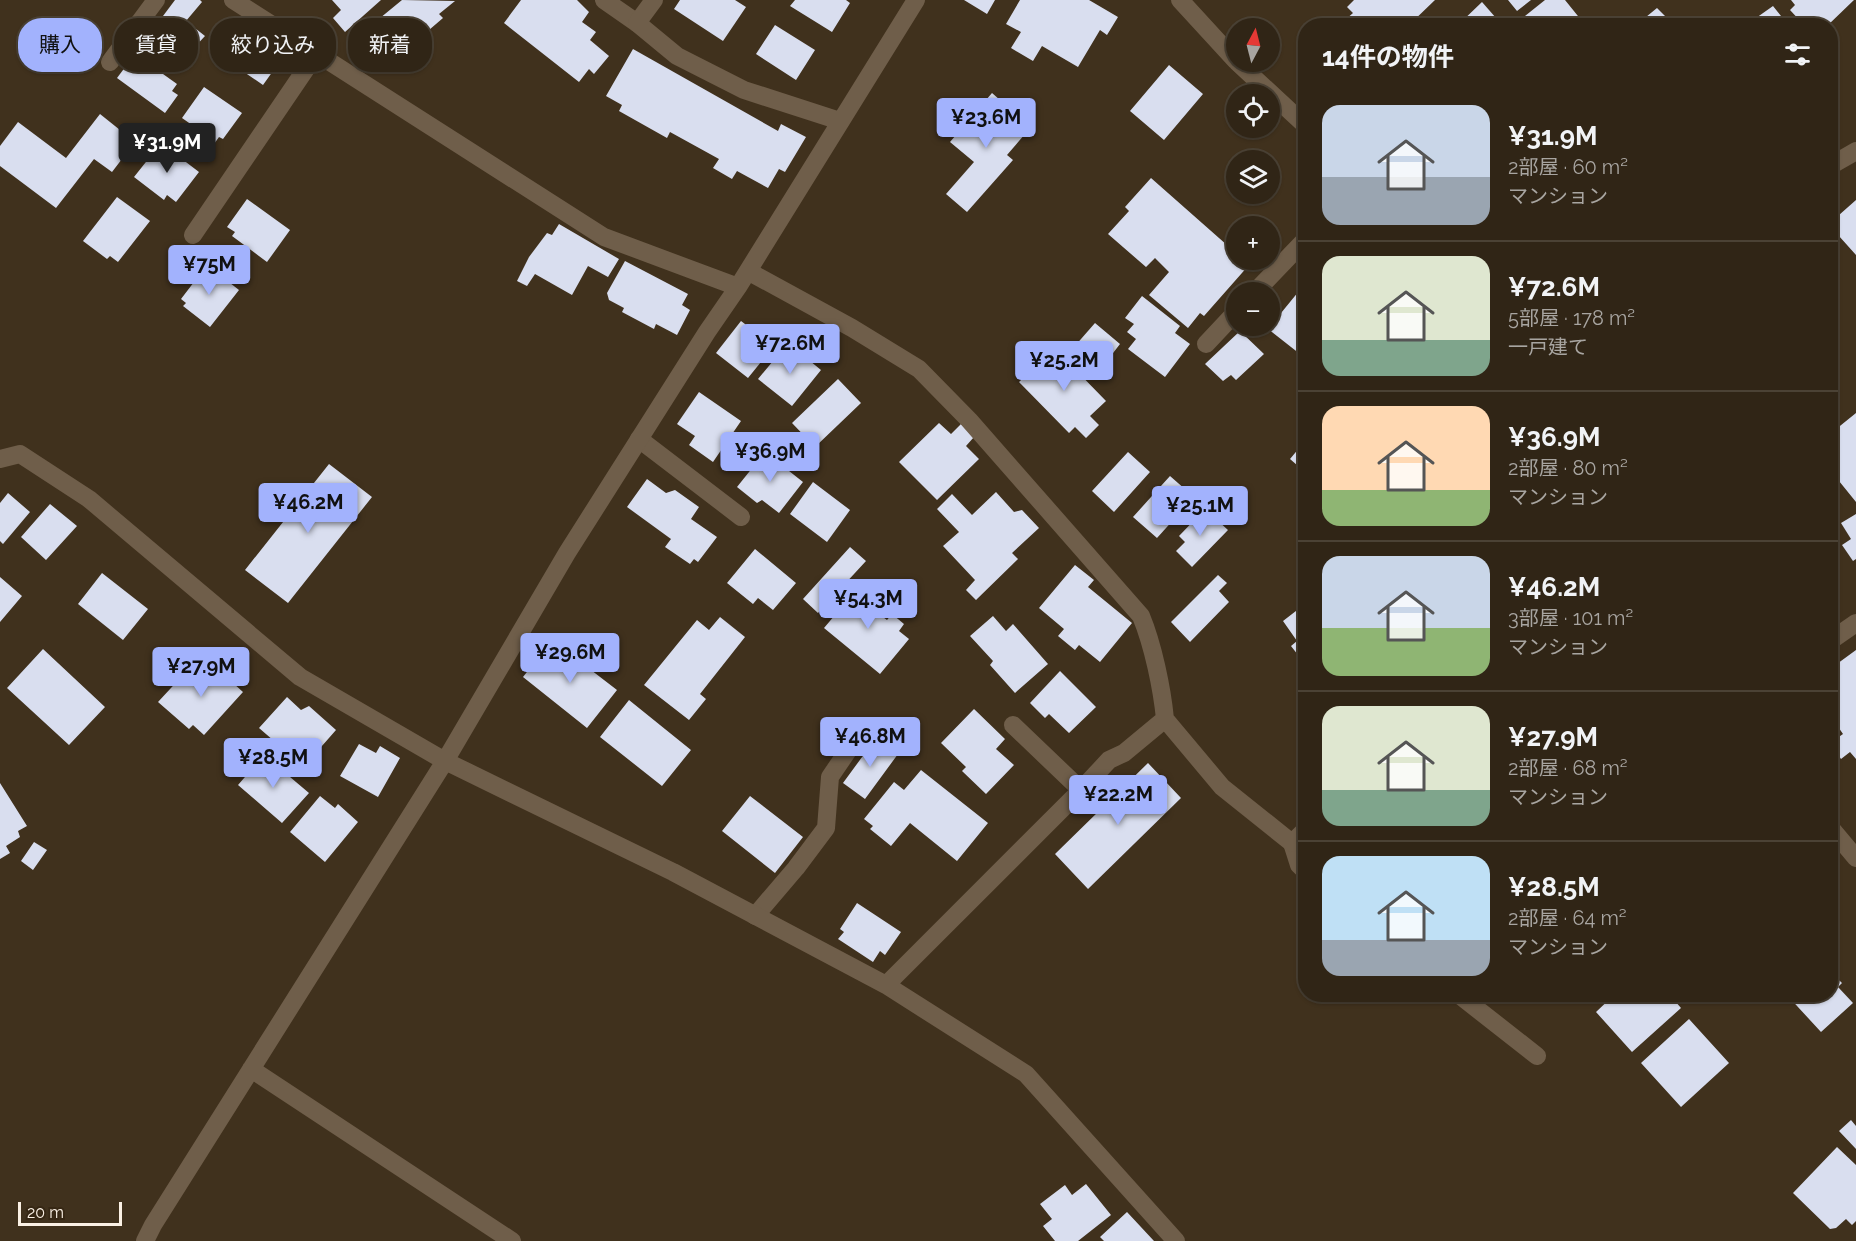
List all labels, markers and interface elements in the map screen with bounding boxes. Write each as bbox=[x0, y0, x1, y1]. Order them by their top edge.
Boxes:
chip: 購入 bbox=[18, 18, 102, 72]
chip: 賃貸 bbox=[114, 18, 198, 72]
chip: 絞り込み bbox=[210, 18, 336, 72]
chip: 新着 bbox=[348, 18, 432, 72]
north arrow bbox=[1226, 18, 1280, 72]
map controls bbox=[1226, 18, 1280, 336]
icon: filters bbox=[1781, 38, 1814, 71]
text: 14件の物件 bbox=[1322, 42, 1454, 72]
button: locate bbox=[1226, 84, 1280, 138]
pin: ¥23.6M bbox=[937, 98, 1035, 149]
text: ¥23.6M bbox=[951, 105, 1021, 129]
text: ¥31.9M bbox=[1508, 121, 1598, 151]
pin: ¥31.9M bbox=[118, 123, 216, 174]
icon: home bbox=[1370, 129, 1442, 201]
text: ¥31.9M bbox=[133, 130, 201, 154]
button: layers bbox=[1226, 150, 1280, 204]
text: 2部屋 · 60 m² bbox=[1508, 155, 1628, 179]
text: マンション bbox=[1508, 184, 1608, 208]
button: + bbox=[1226, 216, 1280, 270]
pin: ¥75M bbox=[173, 245, 245, 296]
text: ¥75M bbox=[182, 252, 236, 276]
text: ¥72.6M bbox=[1508, 272, 1600, 302]
icon: home bbox=[1370, 280, 1442, 352]
button: − bbox=[1226, 282, 1280, 336]
text: 5部屋 · 178 m² bbox=[1508, 306, 1635, 330]
pin: ¥72.6M bbox=[741, 324, 839, 375]
text: ¥72.6M bbox=[755, 331, 825, 355]
text: 一戸建て bbox=[1508, 335, 1588, 359]
pin: ¥25.2M bbox=[1015, 341, 1113, 392]
text: ¥25.2M bbox=[1029, 348, 1099, 372]
text: ¥36.9M bbox=[1508, 422, 1600, 452]
icon: home bbox=[1370, 430, 1442, 502]
pin: ¥36.9M bbox=[721, 432, 819, 483]
text: ¥36.9M bbox=[734, 439, 806, 463]
text: 2部屋 · 80 m² bbox=[1508, 456, 1628, 480]
pin: ¥46.2M bbox=[259, 483, 357, 534]
text: マンション bbox=[1508, 485, 1608, 509]
pin: ¥25.1M bbox=[1151, 486, 1249, 537]
text: ¥46.2M bbox=[273, 490, 343, 514]
text: ¥25.1M bbox=[1166, 493, 1234, 517]
text: ¥46.2M bbox=[1508, 572, 1600, 602]
pin: ¥54.3M bbox=[819, 579, 917, 630]
icon: home bbox=[1370, 580, 1442, 652]
text: ¥54.3M bbox=[833, 586, 903, 610]
text: 3部屋 · 101 m² bbox=[1508, 606, 1633, 630]
pin: ¥29.6M bbox=[521, 633, 619, 684]
text: マンション bbox=[1508, 635, 1608, 659]
text: ¥29.6M bbox=[534, 640, 606, 664]
pin: ¥27.9M bbox=[152, 647, 250, 698]
text: ¥27.9M bbox=[166, 654, 236, 678]
pin: ¥46.8M bbox=[821, 717, 919, 768]
text: ¥27.9M bbox=[1508, 722, 1598, 752]
text: ¥46.8M bbox=[834, 724, 906, 748]
icon: home bbox=[1370, 730, 1442, 802]
pin: ¥28.5M bbox=[224, 738, 322, 789]
text: ¥28.5M bbox=[238, 745, 308, 769]
text: 2部屋 · 68 m² bbox=[1508, 756, 1628, 780]
pin: ¥22.2M bbox=[1069, 775, 1167, 826]
text: ¥22.2M bbox=[1083, 782, 1153, 806]
text: マンション bbox=[1508, 785, 1608, 809]
text: ¥28.5M bbox=[1508, 872, 1600, 902]
icon: home bbox=[1370, 880, 1442, 952]
text: 2部屋 · 64 m² bbox=[1508, 906, 1627, 930]
text: マンション bbox=[1508, 935, 1608, 959]
scale bar bbox=[18, 1199, 122, 1226]
text: 20 m bbox=[27, 1203, 64, 1222]

